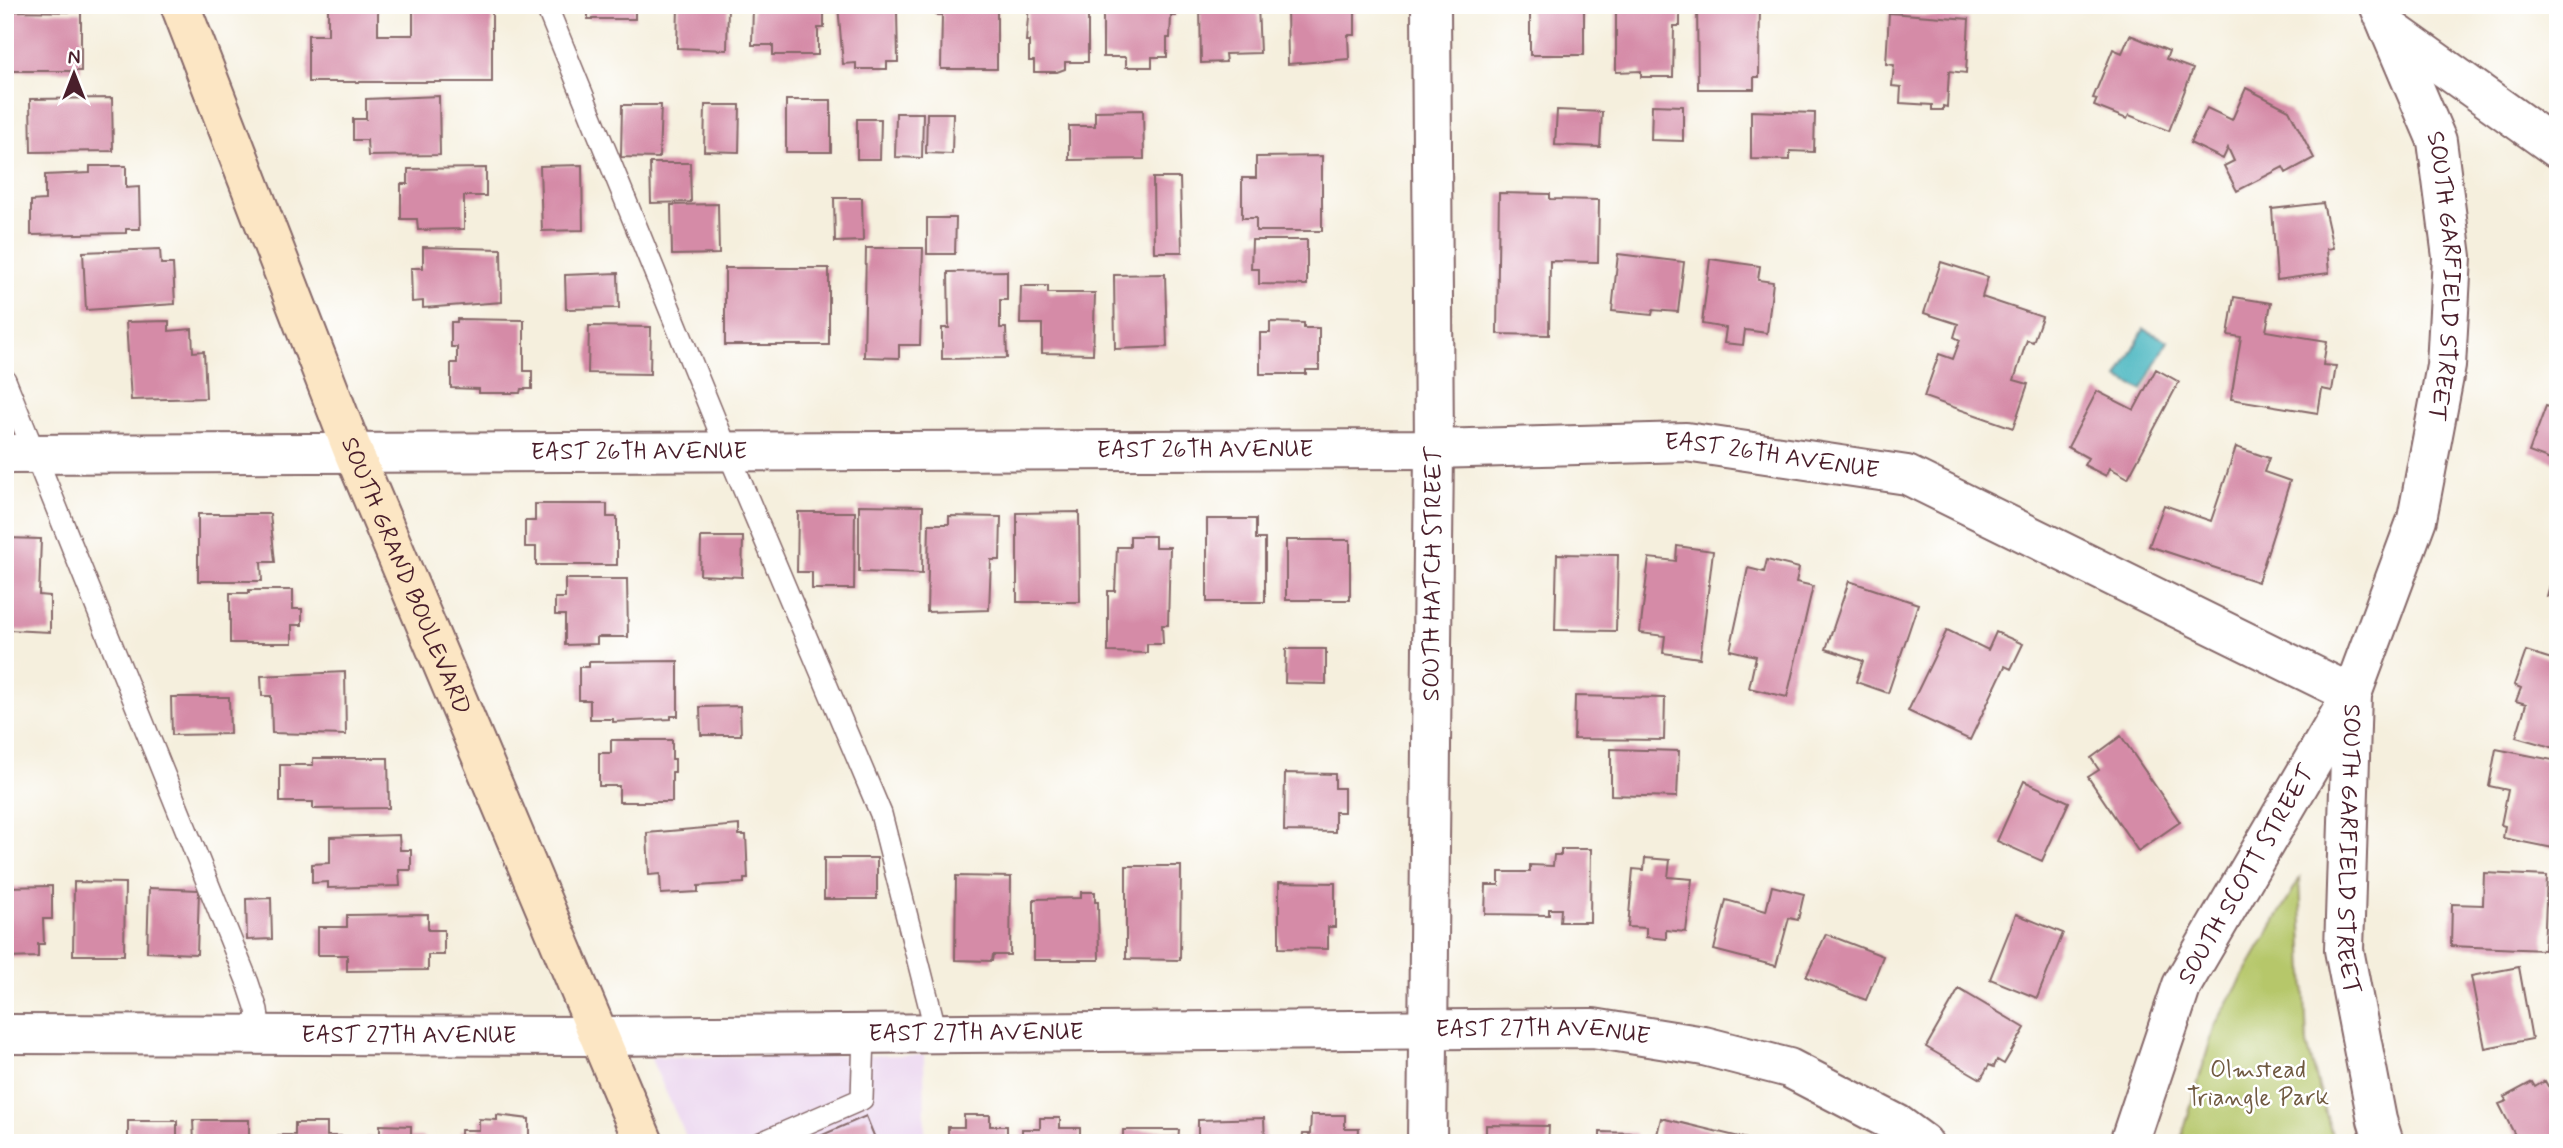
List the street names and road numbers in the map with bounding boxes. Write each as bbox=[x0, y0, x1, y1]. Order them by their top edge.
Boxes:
street label: SOUTH GARFIELD STREET bbox=[2419, 126, 2468, 424]
street label: EAST 26TH AVENUE bbox=[1664, 426, 1881, 486]
street label: SOUTH GRAND BOULEVARD bbox=[334, 433, 478, 720]
street label: EAST 26TH AVENUE bbox=[1097, 434, 1313, 466]
street label: EAST 26TH AVENUE bbox=[531, 436, 747, 468]
street label: SOUTH HATCH STREET bbox=[1416, 446, 1450, 701]
street label: SOUTH GARFIELD STREET bbox=[2328, 703, 2368, 997]
street label: SOUTH SCOTT STREET bbox=[2172, 759, 2323, 990]
street label: EAST 27TH AVENUE bbox=[1435, 1012, 1652, 1053]
street label: EAST 27TH AVENUE bbox=[868, 1017, 1084, 1049]
street label: EAST 27TH AVENUE bbox=[301, 1019, 517, 1051]

